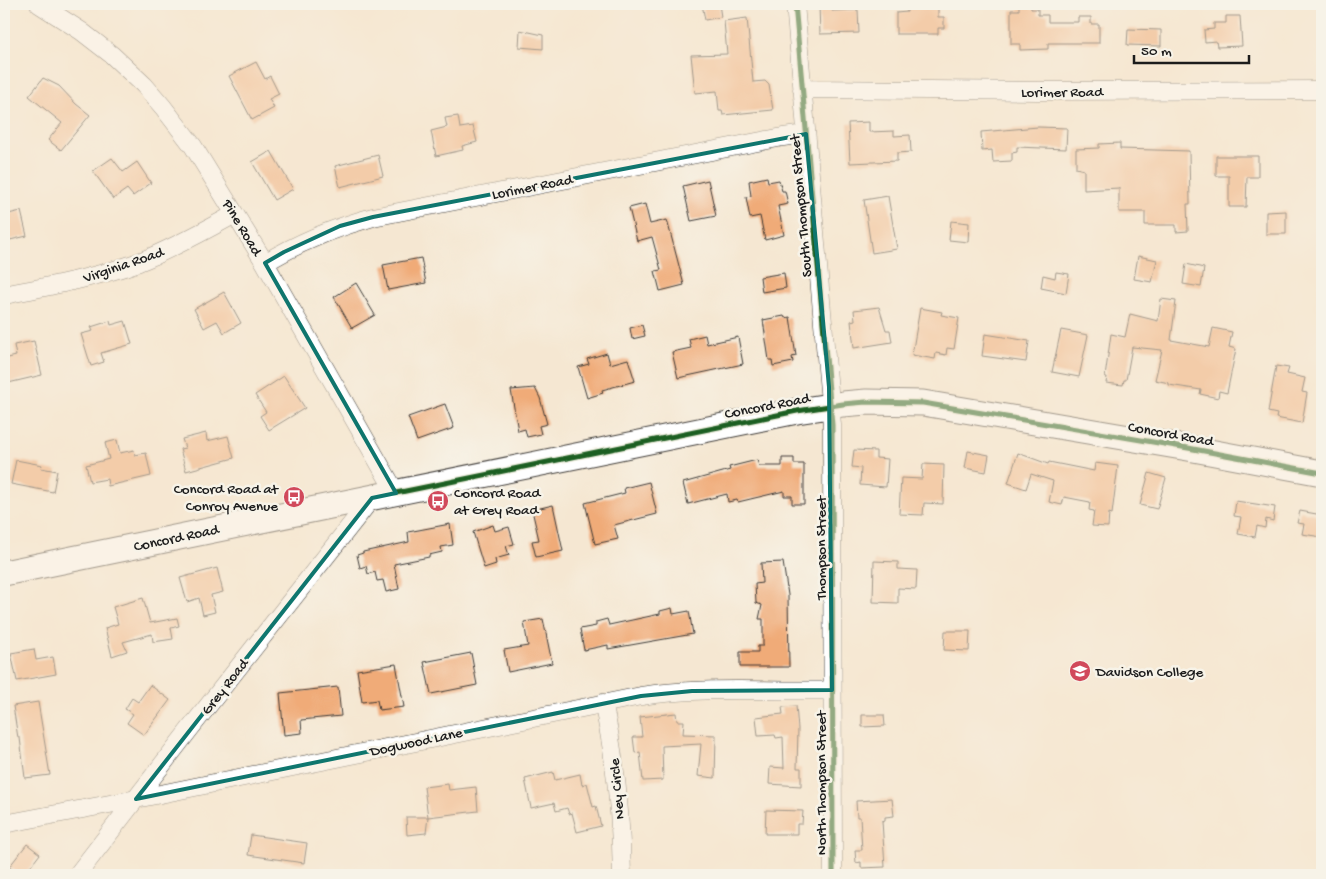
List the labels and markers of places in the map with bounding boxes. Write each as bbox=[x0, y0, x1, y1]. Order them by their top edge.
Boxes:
place label: Concord Road at Conroy Avenue bbox=[174, 481, 280, 516]
bus stop icon: Concord Road at Conroy Avenue bbox=[282, 485, 306, 509]
place label: Concord Road at Grey Road bbox=[454, 485, 542, 520]
bus stop icon: Concord Road at Grey Road bbox=[426, 489, 450, 513]
school or university icon: Davidson College bbox=[1068, 659, 1092, 683]
place label: Davidson College bbox=[1095, 664, 1204, 682]

